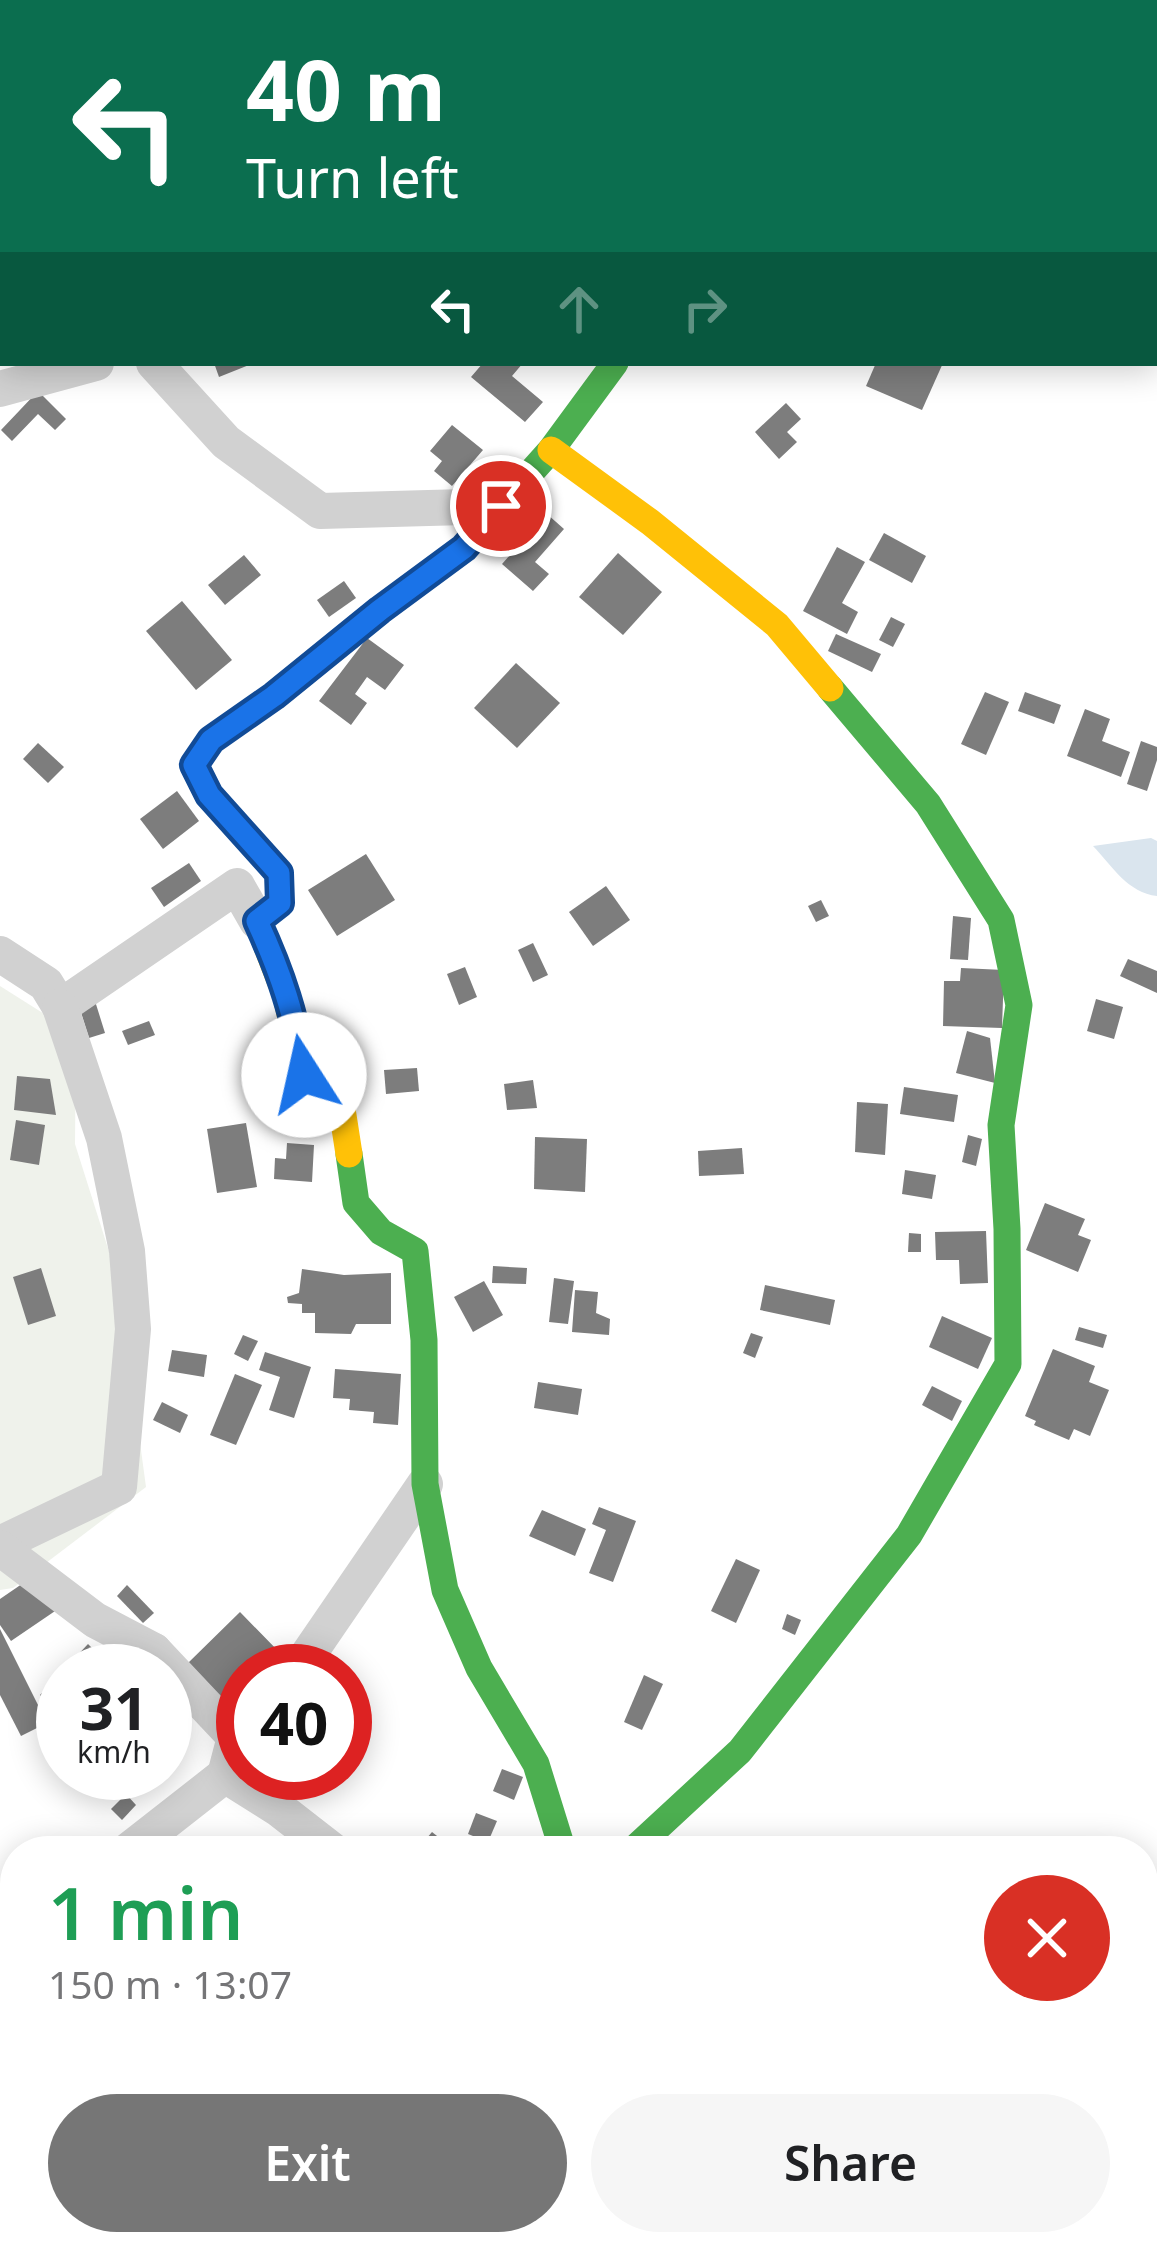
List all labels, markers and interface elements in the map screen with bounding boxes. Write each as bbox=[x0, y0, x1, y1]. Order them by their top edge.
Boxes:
text: 40 m bbox=[246, 31, 446, 146]
icon: left bbox=[48, 48, 204, 204]
text: Turn left bbox=[246, 140, 459, 214]
icon: left bbox=[420, 276, 486, 342]
icon: ahead bbox=[546, 276, 612, 342]
icon: right bbox=[672, 276, 738, 342]
pin bbox=[450, 455, 552, 557]
icon: arrive bbox=[468, 473, 534, 539]
position arrow bbox=[241, 1012, 367, 1138]
speed limit sign: 40 bbox=[216, 1644, 372, 1800]
text: 31 bbox=[80, 1666, 148, 1748]
text: km/h bbox=[77, 1731, 151, 1772]
text: 1 min bbox=[48, 1863, 243, 1961]
button: close bbox=[984, 1875, 1110, 2001]
text: 150 m · 13:07 bbox=[48, 1957, 292, 2010]
button: Exit bbox=[48, 2094, 567, 2232]
button: Share bbox=[591, 2094, 1110, 2232]

